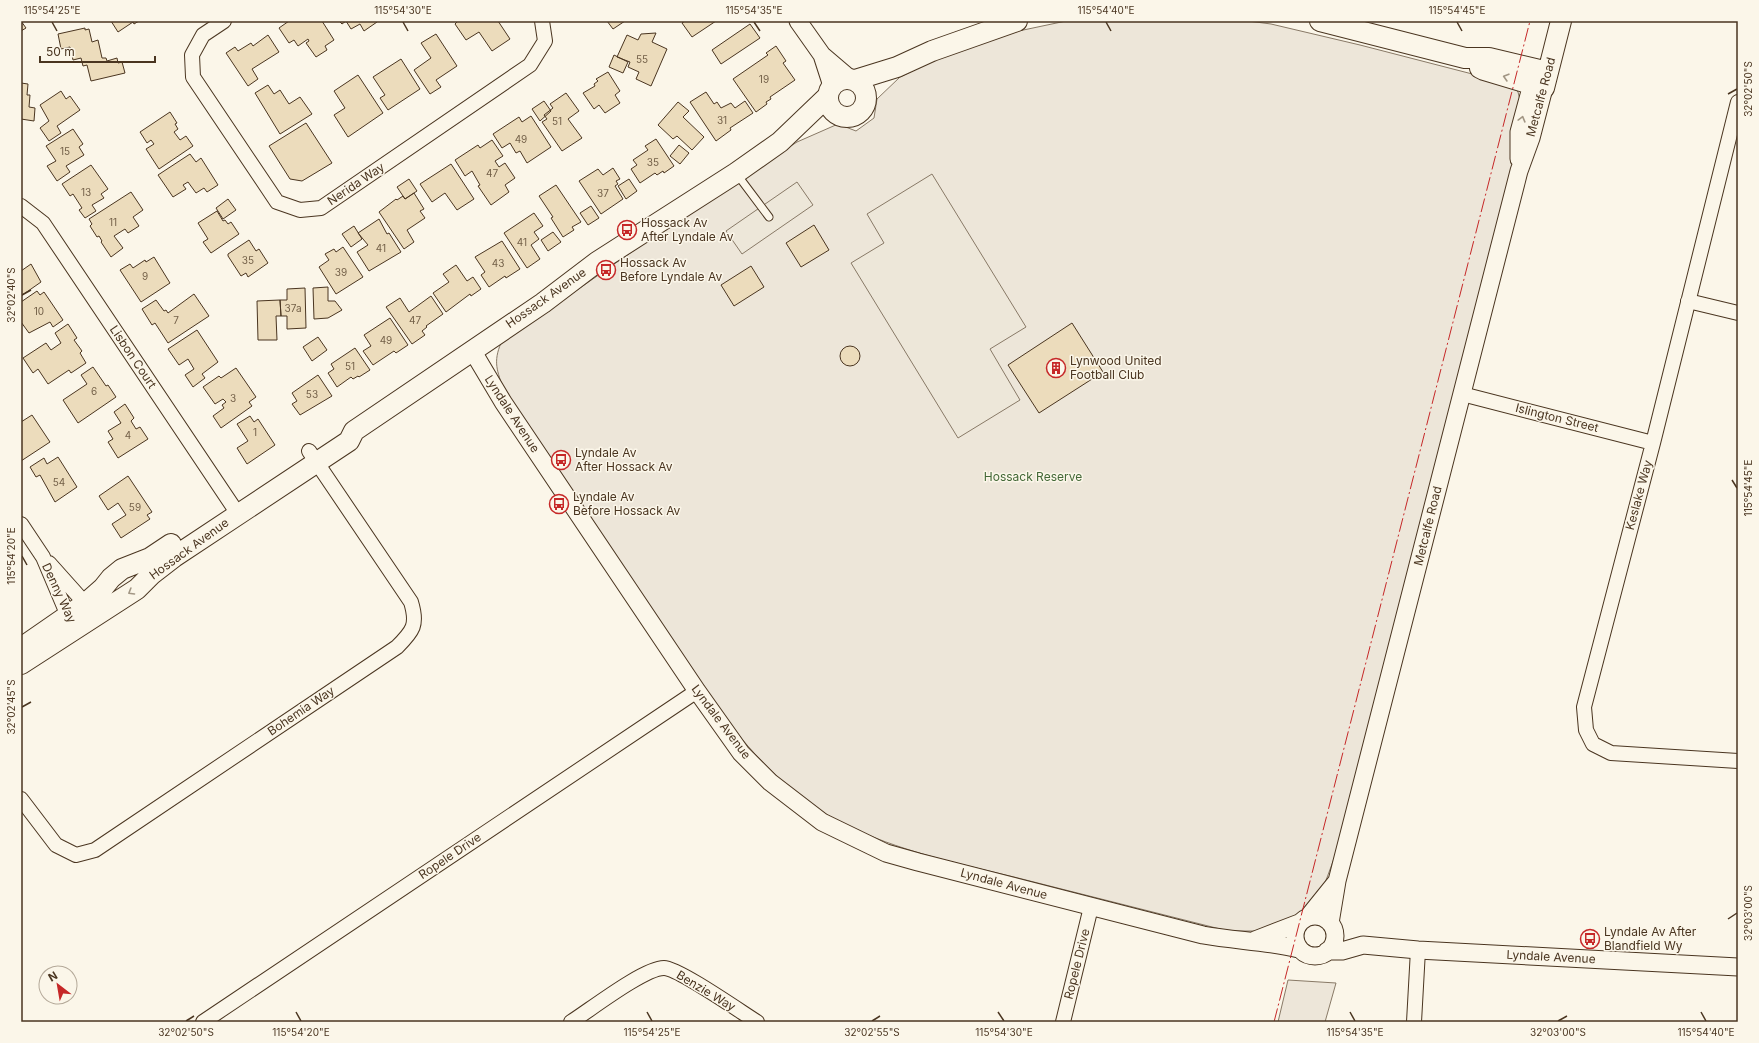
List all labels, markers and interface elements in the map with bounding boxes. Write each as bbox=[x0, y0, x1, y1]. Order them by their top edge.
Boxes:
text: 115°54'25"E bbox=[23, 4, 81, 16]
text: 115°54'30"E bbox=[374, 4, 432, 16]
text: 115°54'35"E bbox=[725, 4, 783, 16]
text: 115°54'40"E bbox=[1077, 4, 1135, 16]
text: 115°54'45"E bbox=[1429, 4, 1485, 16]
scale bar bbox=[40, 38, 155, 64]
text: 50 m bbox=[46, 44, 75, 59]
house number: 55 bbox=[636, 53, 648, 65]
street label: Metcalfe Road bbox=[1523, 55, 1558, 138]
text: 32°02'50"S bbox=[1742, 61, 1754, 117]
house number: 19 bbox=[759, 73, 769, 85]
one-way arrow bbox=[1503, 73, 1510, 82]
house number: 31 bbox=[717, 114, 727, 126]
house number: 51 bbox=[552, 115, 562, 127]
one-way arrow bbox=[1518, 116, 1526, 122]
house number: 49 bbox=[515, 133, 527, 145]
house number: 15 bbox=[60, 145, 70, 157]
house number: 35 bbox=[647, 156, 659, 168]
street label: Nerida Way bbox=[324, 159, 387, 208]
house number: 47 bbox=[486, 167, 498, 179]
house number: 13 bbox=[81, 186, 91, 198]
house number: 37 bbox=[597, 187, 609, 199]
place label: Hossack Av After Lyndale Av bbox=[641, 215, 734, 244]
house number: 11 bbox=[109, 216, 117, 228]
bus stop icon: Hossack Av After Lyndale Av bbox=[616, 219, 638, 241]
house number: 41 bbox=[517, 236, 527, 248]
house number: 41 bbox=[376, 242, 386, 254]
house number: 35 bbox=[242, 254, 254, 266]
place label: Hossack Av Before Lyndale Av bbox=[620, 255, 722, 284]
house number: 43 bbox=[492, 257, 504, 269]
bus stop icon: Hossack Av Before Lyndale Av bbox=[595, 259, 617, 281]
street label: Hossack Avenue bbox=[503, 264, 589, 331]
house number: 39 bbox=[335, 266, 347, 278]
text: 32°02'40"S bbox=[5, 267, 17, 323]
house number: 9 bbox=[142, 270, 148, 282]
house number: 37a bbox=[285, 302, 302, 314]
house number: 10 bbox=[34, 305, 44, 317]
house number: 7 bbox=[173, 314, 179, 326]
house number: 47 bbox=[409, 314, 421, 326]
street label: Lisbon Court bbox=[107, 322, 160, 391]
house number: 49 bbox=[380, 334, 392, 346]
place label: Lynwood United Football Club bbox=[1070, 353, 1162, 382]
building icon: Lynwood United Football Club bbox=[1045, 357, 1067, 379]
house number: 51 bbox=[345, 360, 355, 372]
street label: Lyndale Avenue bbox=[482, 372, 543, 455]
house number: 6 bbox=[91, 385, 97, 397]
house number: 53 bbox=[306, 388, 318, 400]
house number: 3 bbox=[230, 392, 236, 404]
street label: Islington Street bbox=[1514, 400, 1600, 435]
house number: 1 bbox=[253, 426, 257, 438]
house number: 4 bbox=[125, 429, 131, 441]
place label: Lyndale Av After Hossack Av bbox=[575, 445, 673, 474]
bus stop icon: Lyndale Av After Hossack Av bbox=[550, 449, 572, 471]
street label: Keslake Way bbox=[1622, 458, 1655, 531]
text: 115°54'45"E bbox=[1742, 460, 1754, 516]
park label: Hossack Reserve bbox=[984, 469, 1082, 484]
house number: 54 bbox=[53, 476, 65, 488]
street label: Metcalfe Road bbox=[1410, 484, 1445, 567]
place label: Lyndale Av Before Hossack Av bbox=[573, 489, 681, 518]
bus stop icon: Lyndale Av Before Hossack Av bbox=[548, 493, 570, 515]
house number: 59 bbox=[129, 501, 141, 513]
street label: Hossack Avenue bbox=[146, 515, 231, 582]
text: 115°54'20"E bbox=[5, 527, 17, 585]
street label: Denny Way bbox=[39, 560, 80, 625]
one-way arrow bbox=[128, 588, 135, 595]
text: 32°02'45"S bbox=[5, 679, 17, 735]
street label: Lyndale Avenue bbox=[689, 682, 754, 762]
street label: Bohemia Way bbox=[265, 683, 337, 738]
street label: Ropele Drive bbox=[416, 829, 484, 882]
street label: Lyndale Avenue bbox=[959, 865, 1049, 902]
text: 32°03'00"S bbox=[1742, 885, 1754, 941]
place label: Lyndale Av After Blandfield Wy bbox=[1604, 924, 1697, 953]
street label: Ropele Drive bbox=[1061, 927, 1093, 1001]
bus stop icon: Lyndale Av After Blandfield Wy bbox=[1579, 928, 1601, 950]
street label: Lyndale Avenue bbox=[1506, 947, 1596, 966]
north arrow bbox=[38, 965, 78, 1005]
street label: Benzie Way bbox=[674, 967, 739, 1014]
text: N bbox=[46, 968, 60, 985]
text: 32°02'50"S bbox=[158, 1026, 214, 1038]
text: 115°54'20"E bbox=[272, 1026, 330, 1038]
text: 115°54'25"E bbox=[623, 1026, 681, 1038]
text: 32°02'55"S bbox=[844, 1026, 900, 1038]
text: 115°54'30"E bbox=[975, 1026, 1033, 1038]
text: 115°54'35"E bbox=[1326, 1026, 1384, 1038]
text: 32°03'00"S bbox=[1530, 1026, 1586, 1038]
text: 115°54'40"E bbox=[1677, 1026, 1735, 1038]

